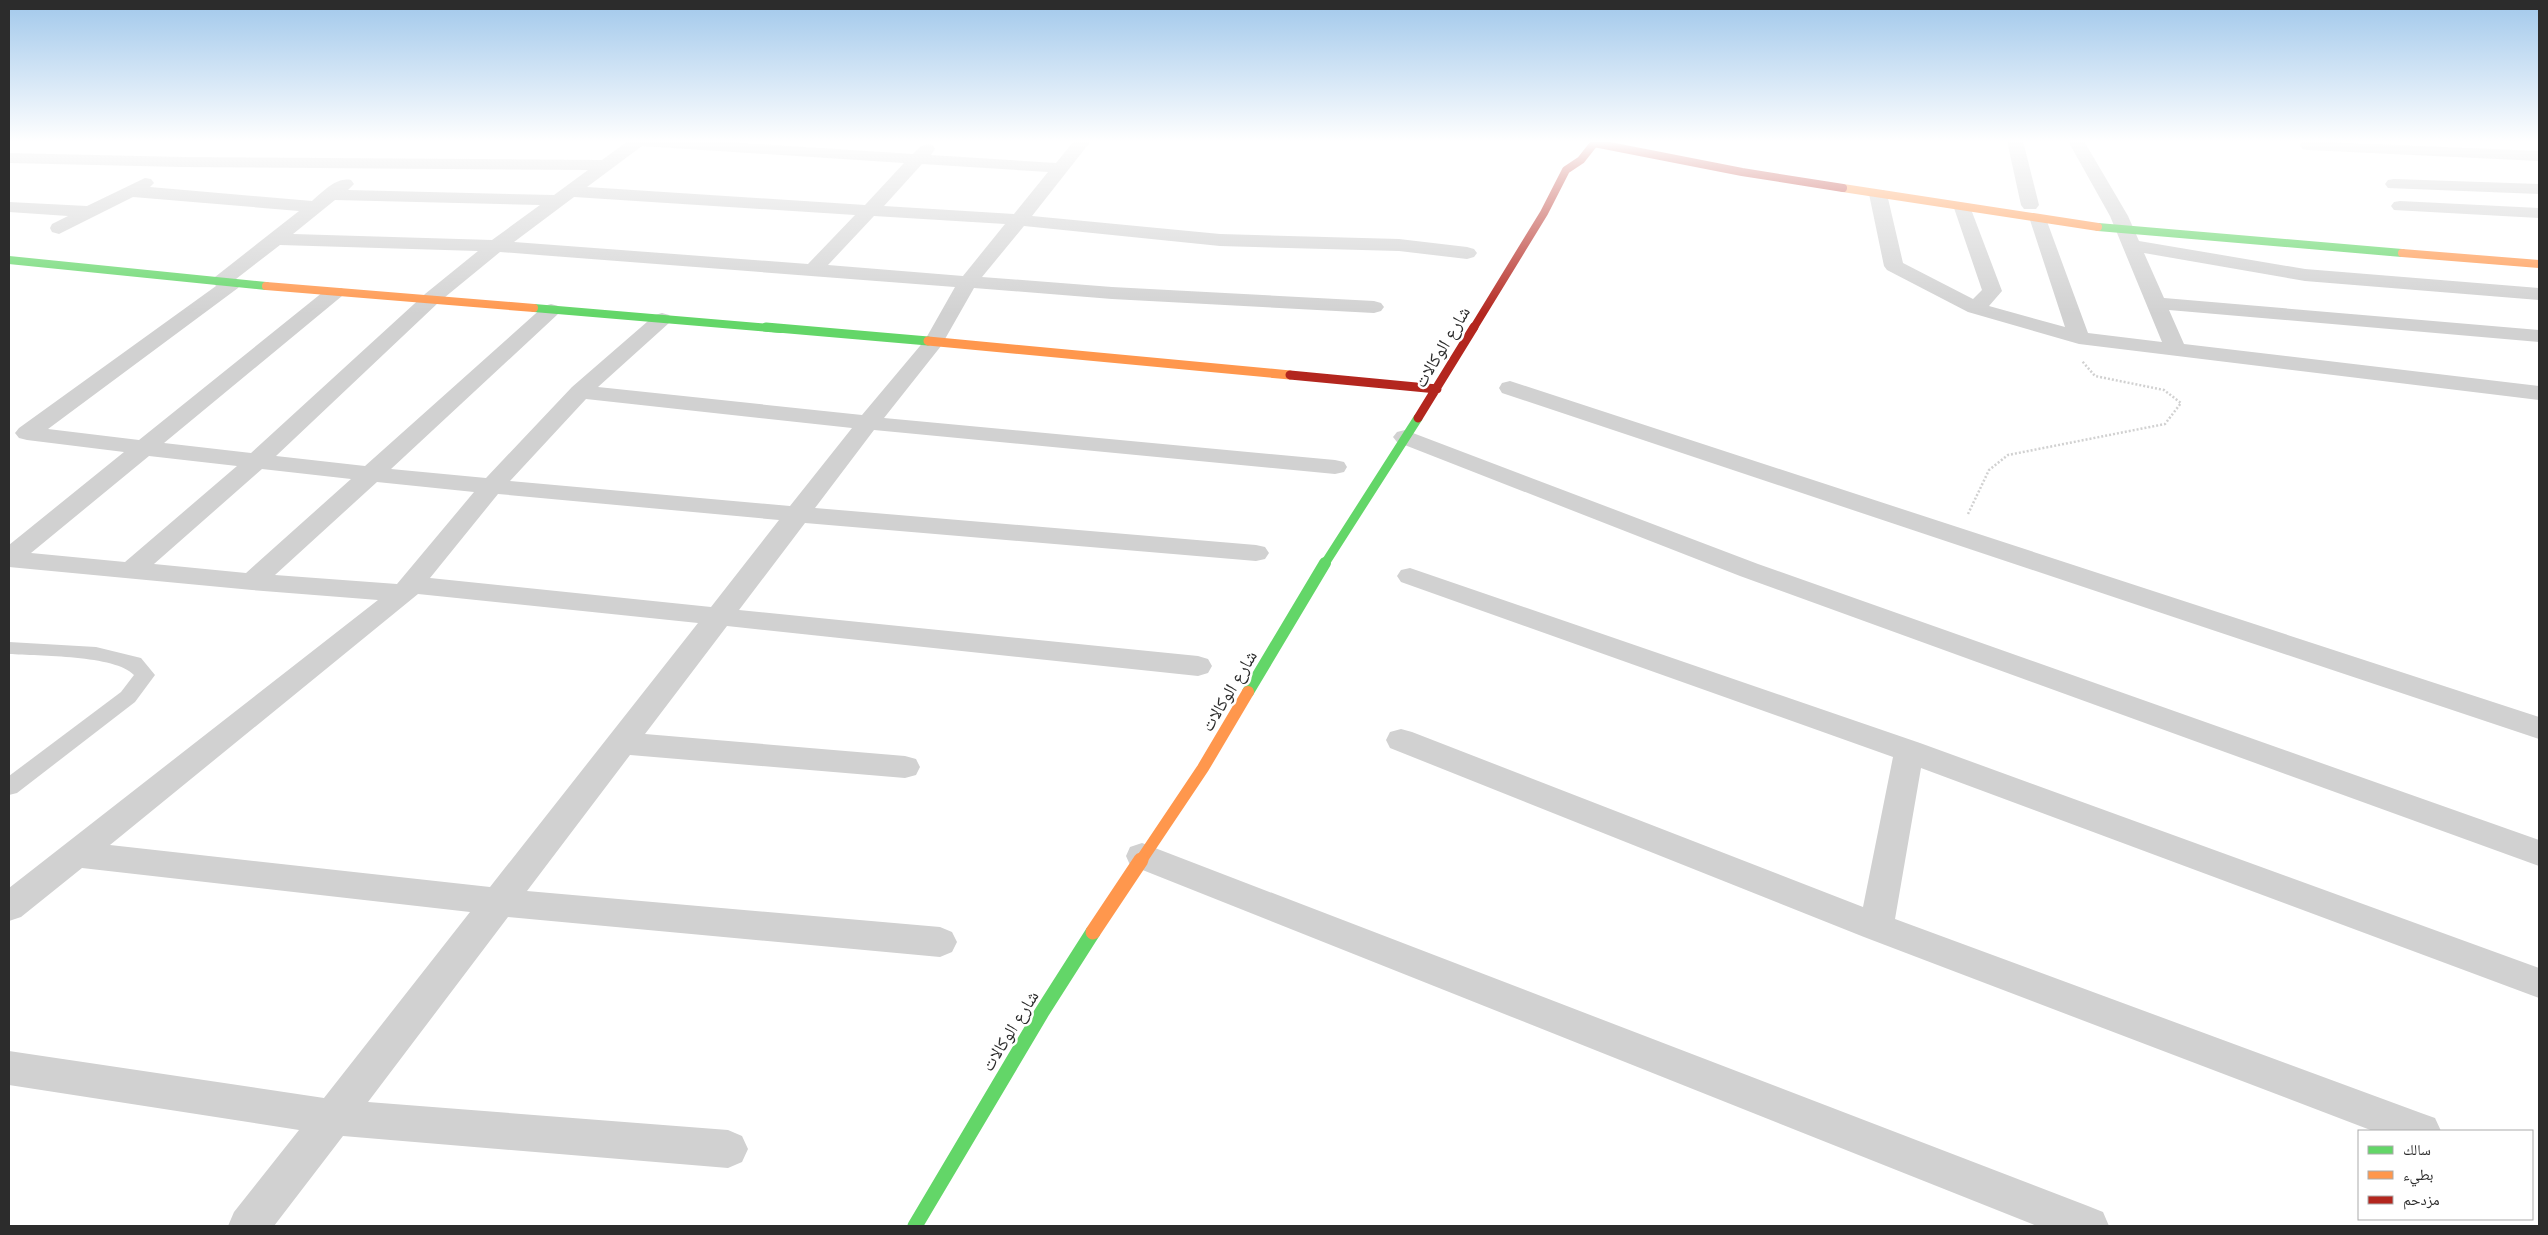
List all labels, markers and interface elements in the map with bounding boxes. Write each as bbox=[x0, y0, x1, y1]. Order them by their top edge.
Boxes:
street label: شارع الوكالات bbox=[1409, 302, 1475, 392]
street label: شارع الوكالات bbox=[1196, 646, 1262, 736]
street label: شارع الوكالات bbox=[977, 987, 1043, 1075]
legend bbox=[2358, 1130, 2533, 1220]
text: سالك bbox=[2403, 1140, 2431, 1159]
text: بطيء bbox=[2403, 1165, 2433, 1187]
text: مزدحم bbox=[2403, 1190, 2440, 1210]

